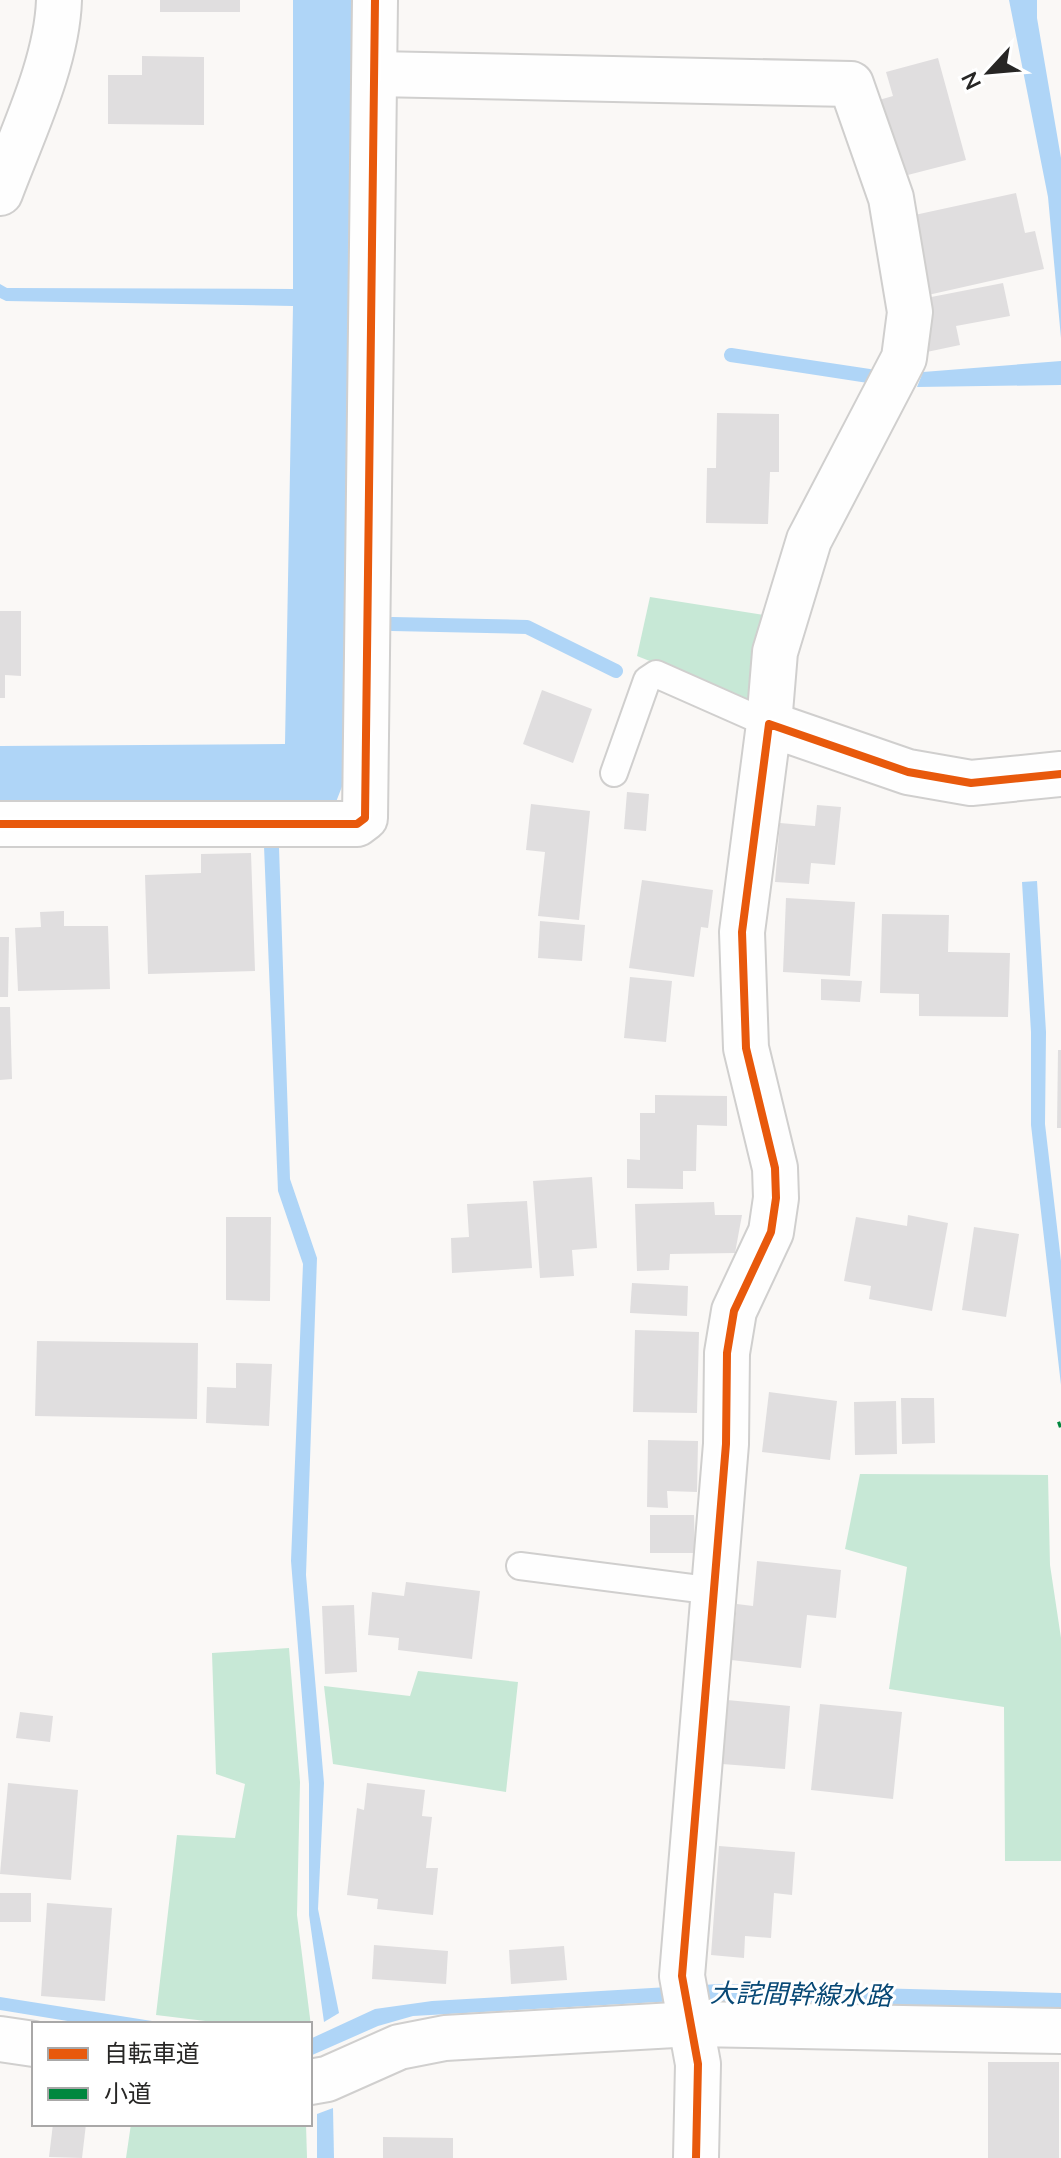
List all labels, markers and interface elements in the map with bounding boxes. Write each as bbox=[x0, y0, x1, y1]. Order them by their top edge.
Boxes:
north arrow bbox=[949, 32, 1029, 112]
text: N bbox=[955, 66, 989, 94]
water label: 大詫間幹線水路 bbox=[710, 1976, 894, 2014]
legend bbox=[32, 2022, 312, 2126]
text: 自転車道 bbox=[104, 2038, 200, 2070]
text: 小道 bbox=[104, 2078, 152, 2110]

